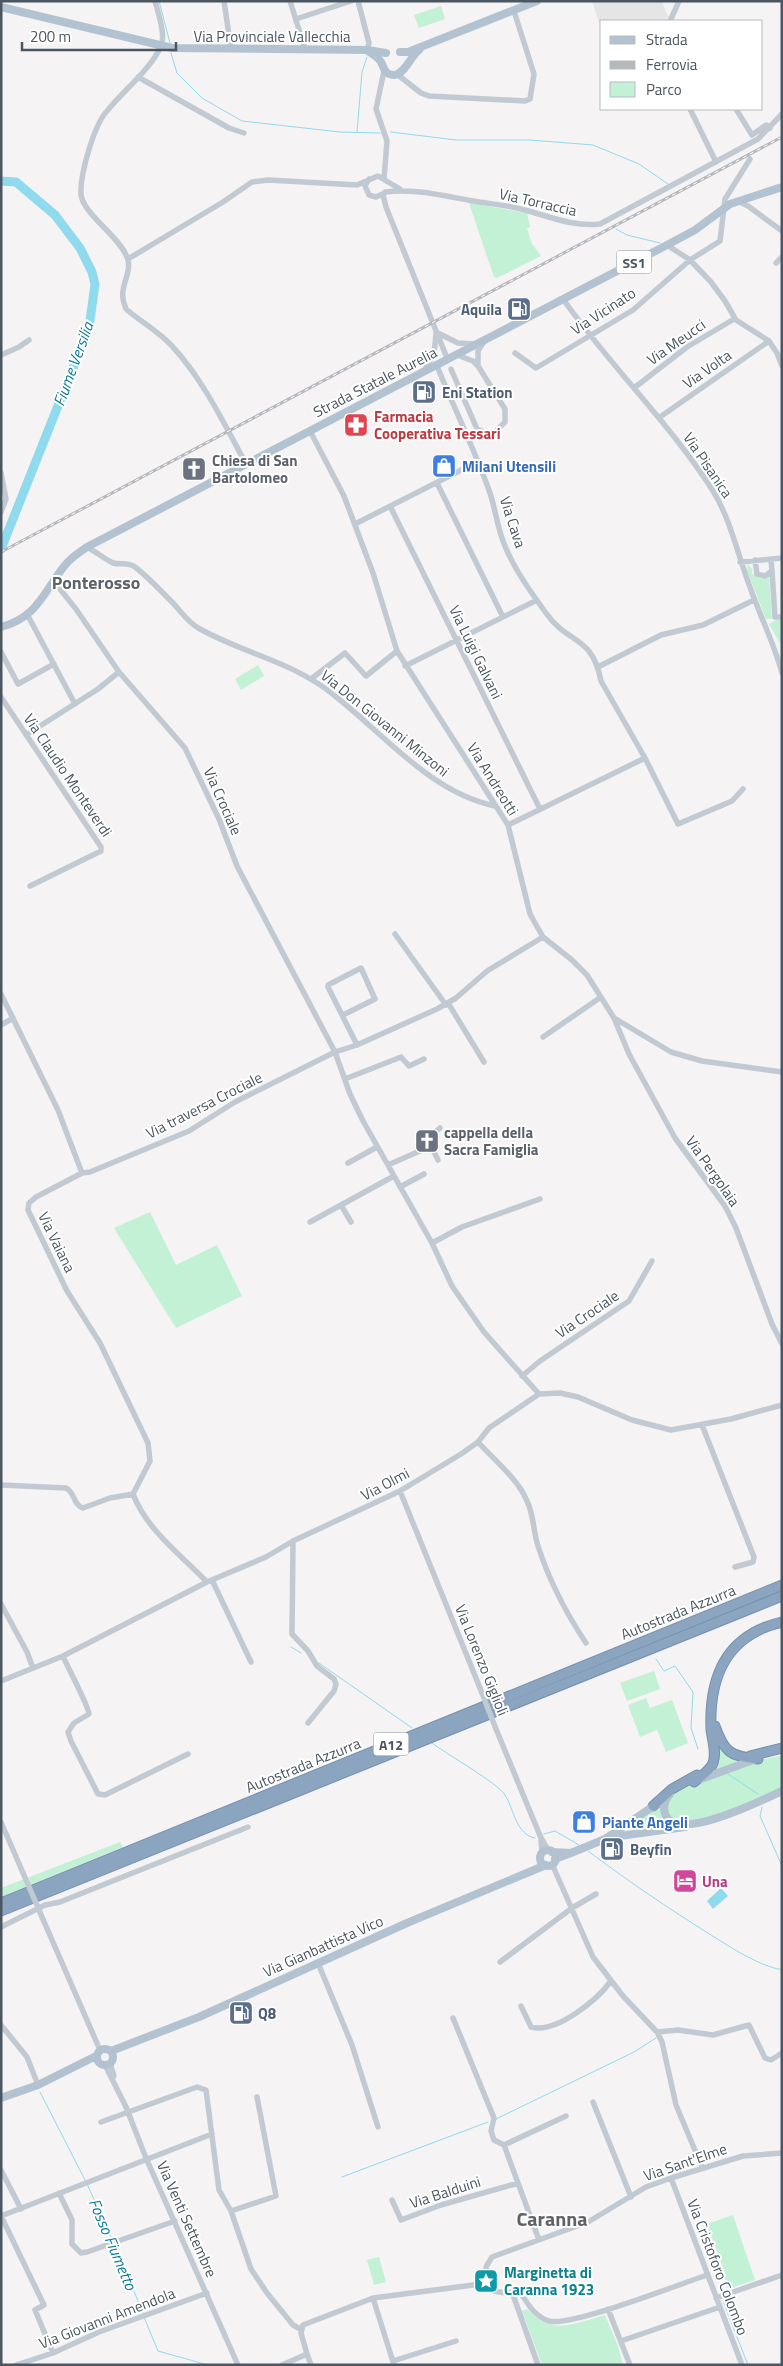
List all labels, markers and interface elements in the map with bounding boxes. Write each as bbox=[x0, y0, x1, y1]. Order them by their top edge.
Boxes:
scale bar bbox=[22, 20, 176, 52]
legend bbox=[600, 20, 763, 110]
text: 200 m bbox=[30, 25, 71, 48]
street label: Via Provinciale Vallecchia bbox=[194, 25, 351, 48]
text: Strada bbox=[646, 28, 688, 51]
text: Ferrovia bbox=[646, 53, 698, 76]
text: Parco bbox=[646, 78, 682, 101]
street label: Via Torraccia bbox=[497, 182, 580, 222]
road number: SS1 bbox=[616, 250, 652, 274]
street label: Via Vicinato bbox=[566, 281, 640, 341]
fuel station icon: Aquila bbox=[506, 296, 532, 322]
place label: Aquila bbox=[461, 298, 502, 321]
street label: Via Meucci bbox=[642, 313, 710, 371]
water label: Fiume Versilia bbox=[47, 318, 100, 409]
street label: Strada Statale Aurelia bbox=[309, 341, 441, 423]
street label: Via Volta bbox=[678, 343, 737, 394]
fuel station icon: Eni Station bbox=[411, 379, 437, 405]
place label: Eni Station bbox=[442, 381, 513, 404]
place label: Farmacia Cooperativa Tessari bbox=[374, 405, 501, 445]
pharmacy icon: Farmacia Cooperativa Tessari bbox=[343, 412, 369, 438]
street label: Via Pisanica bbox=[678, 428, 739, 503]
place label: Chiesa di San Bartolomeo bbox=[212, 449, 298, 489]
shop icon: Milani Utensili bbox=[431, 453, 457, 479]
place label: Milani Utensili bbox=[462, 455, 556, 478]
church icon: Chiesa di San Bartolomeo bbox=[181, 456, 207, 482]
street label: Via Cava bbox=[494, 493, 532, 551]
district label: Ponterosso bbox=[52, 569, 140, 596]
street label: Via Luigi Galvani bbox=[443, 601, 509, 703]
street label: Via Don Giovanni Minzoni bbox=[316, 664, 454, 782]
street label: Via Claudio Monteverdi bbox=[18, 709, 118, 841]
street label: Via Andreotti bbox=[462, 738, 524, 820]
street label: Via Crociale bbox=[198, 763, 248, 839]
street label: Via traversa Crociale bbox=[142, 1066, 266, 1144]
place label: cappella della Sacra Famiglia bbox=[444, 1121, 539, 1161]
church icon: cappella della Sacra Famiglia bbox=[414, 1128, 440, 1154]
street label: Via Pergolaia bbox=[680, 1131, 746, 1211]
street label: Via Vaiana bbox=[32, 1208, 82, 1277]
street label: Via Crociale bbox=[551, 1284, 623, 1344]
street label: Via Olmi bbox=[357, 1462, 413, 1506]
street label: Autostrada Azzurra bbox=[617, 1578, 739, 1646]
street label: Via Lorenzo Giglioli bbox=[449, 1601, 515, 1719]
street label: Autostrada Azzurra bbox=[242, 1731, 364, 1799]
road number: A12 bbox=[374, 1732, 408, 1756]
shop icon: Piante Angeli bbox=[571, 1809, 597, 1835]
place label: Piante Angeli bbox=[602, 1811, 688, 1834]
fuel station icon: Beyfin bbox=[599, 1836, 625, 1862]
place label: Beyfin bbox=[630, 1838, 672, 1861]
hotel icon: Una bbox=[672, 1868, 698, 1894]
place label: Una bbox=[702, 1870, 728, 1893]
street label: Via Gianbattista Vico bbox=[259, 1909, 387, 1983]
fuel station icon: Q8 bbox=[228, 2000, 254, 2026]
place label: Q8 bbox=[258, 2002, 276, 2025]
street label: Via Sant'Elme bbox=[640, 2137, 730, 2187]
street label: Via Venti Settembre bbox=[151, 2157, 223, 2281]
street label: Via Balduini bbox=[406, 2170, 484, 2214]
water label: Fosso Fiumetto bbox=[83, 2194, 144, 2295]
street label: Via Cristoforo Colombo bbox=[681, 2196, 755, 2339]
district label: Caranna bbox=[516, 2203, 588, 2234]
place label: Marginetta di Caranna 1923 bbox=[504, 2261, 594, 2301]
place icon: Marginetta di Caranna 1923 bbox=[473, 2268, 499, 2294]
street label: Via Giovanni Amendola bbox=[35, 2281, 179, 2355]

